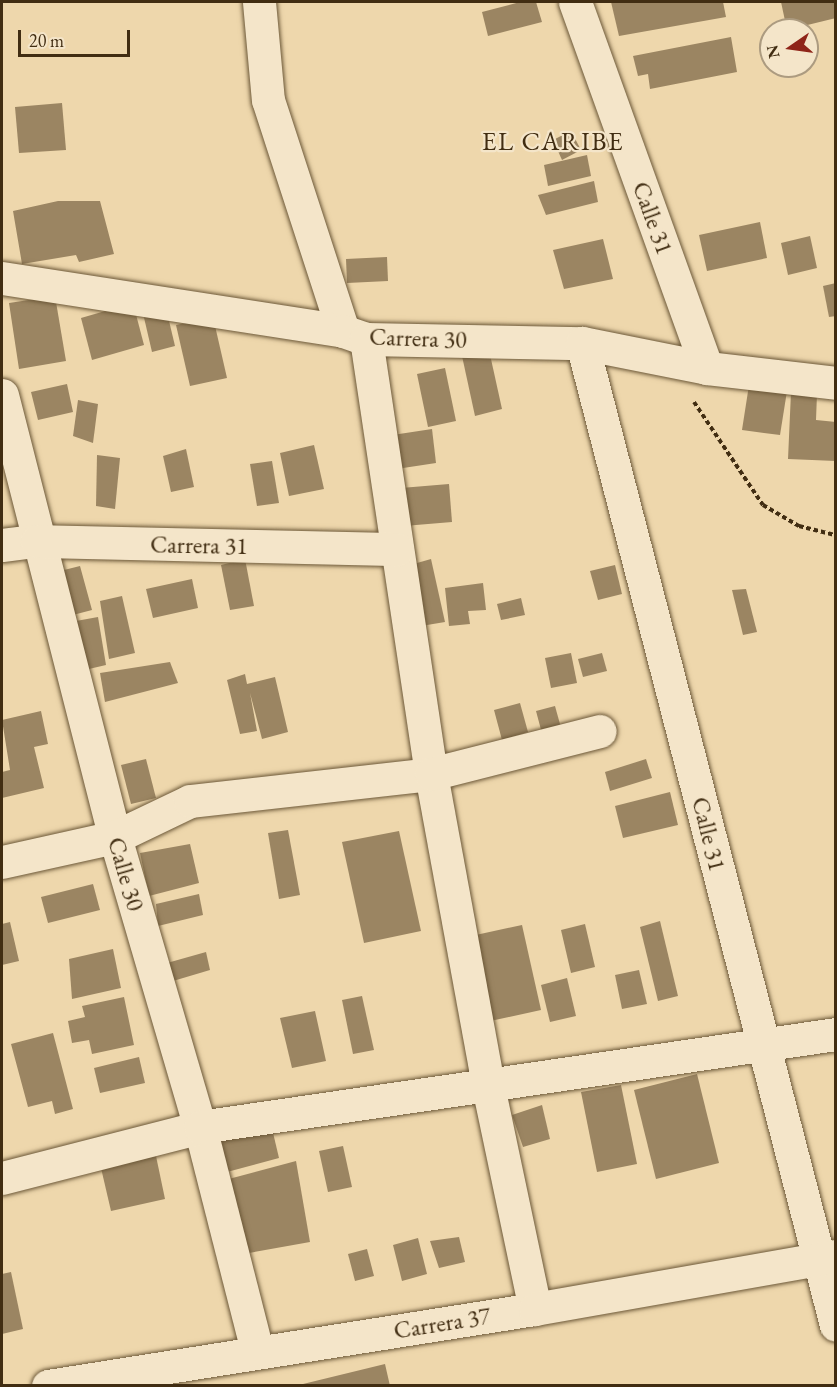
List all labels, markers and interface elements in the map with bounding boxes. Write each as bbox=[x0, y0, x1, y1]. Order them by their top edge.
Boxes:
scale bar bbox=[21, 18, 134, 56]
north arrow bbox=[759, 18, 819, 78]
text: 20 m bbox=[29, 29, 64, 52]
text: N bbox=[761, 43, 785, 60]
district label: EL CARIBE bbox=[482, 126, 624, 158]
street label: Calle 31 bbox=[627, 178, 679, 258]
street label: Carrera 30 bbox=[369, 322, 467, 354]
street label: Carrera 31 bbox=[150, 530, 248, 560]
street label: Calle 31 bbox=[686, 794, 732, 874]
street label: Calle 30 bbox=[102, 834, 150, 914]
street label: Carrera 37 bbox=[392, 1301, 492, 1345]

